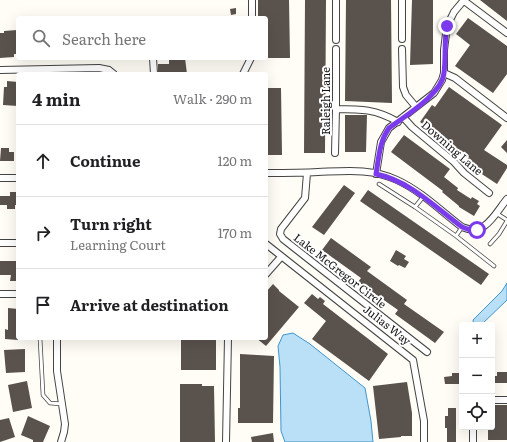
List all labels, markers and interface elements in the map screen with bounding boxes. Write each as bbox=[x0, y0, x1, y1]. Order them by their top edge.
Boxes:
search box bbox=[16, 16, 268, 60]
route end bbox=[438, 17, 456, 35]
icon: search bbox=[30, 27, 52, 49]
text: Search here bbox=[62, 27, 146, 50]
street label: Raleigh Lane bbox=[317, 67, 333, 135]
text: 4 min bbox=[32, 86, 81, 111]
text: Walk · 290 m bbox=[173, 89, 252, 108]
street label: Downing Lane bbox=[419, 116, 487, 179]
text: Continue bbox=[70, 149, 140, 172]
icon: ahead bbox=[32, 150, 54, 172]
text: 120 m bbox=[217, 151, 252, 170]
text: Turn right bbox=[70, 212, 152, 235]
route start bbox=[468, 221, 486, 239]
icon: right bbox=[32, 222, 54, 244]
text: 170 m bbox=[218, 223, 252, 242]
street label: Lake McGregor Circle bbox=[291, 229, 391, 312]
text: Learning Court bbox=[70, 235, 166, 254]
text: Arrive at destination bbox=[70, 293, 229, 316]
icon: arrive bbox=[32, 294, 54, 316]
street label: Julias Way bbox=[360, 300, 415, 348]
map controls bbox=[459, 322, 495, 430]
button: + bbox=[459, 322, 495, 358]
button: − bbox=[459, 358, 495, 394]
button: locate bbox=[459, 394, 495, 430]

